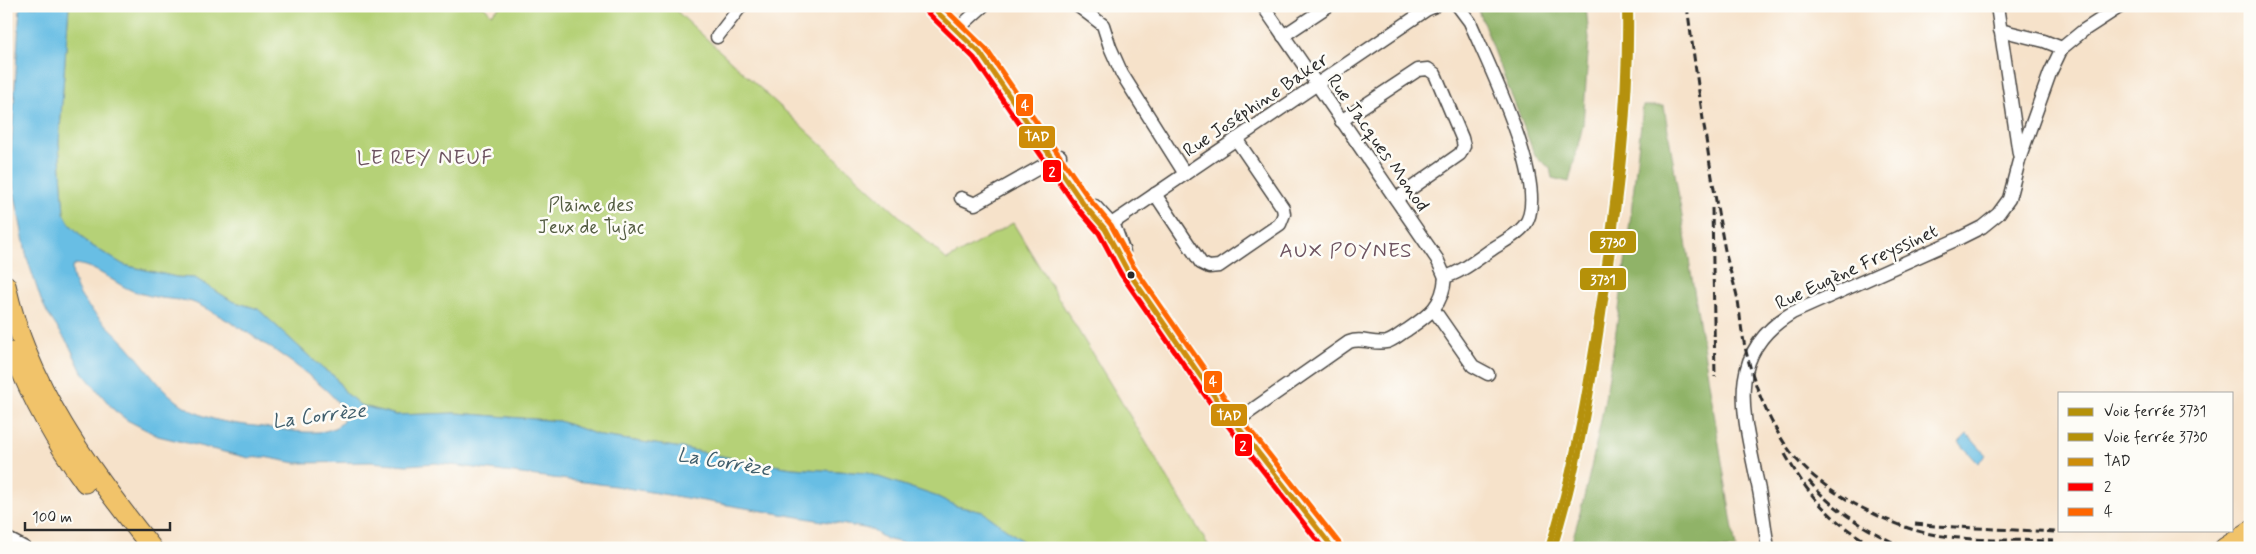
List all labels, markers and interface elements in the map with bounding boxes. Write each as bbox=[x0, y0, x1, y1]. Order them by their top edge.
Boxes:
street label: Rue Joséphine Baker bbox=[1178, 47, 1334, 163]
street label: Rue Jacques Monod bbox=[1321, 69, 1435, 217]
line badge: 4 bbox=[1015, 93, 1034, 117]
text: 4 bbox=[1021, 97, 1030, 115]
line badge: TAD bbox=[1018, 125, 1056, 149]
text: TAD bbox=[1024, 128, 1050, 146]
district label: LE REY NEUF bbox=[357, 144, 493, 172]
line badge: 2 bbox=[1042, 159, 1062, 183]
text: 2 bbox=[1049, 163, 1056, 181]
park label: Plaine des Jeux de Tujac bbox=[538, 193, 644, 241]
street label: Rue Eugène Freyssinet bbox=[1771, 219, 1942, 317]
line badge: 3730 bbox=[1589, 230, 1637, 254]
text: 3730 bbox=[1600, 234, 1627, 252]
district label: AUX POYNES bbox=[1279, 237, 1413, 265]
line badge: 3731 bbox=[1579, 267, 1627, 291]
unlabelled marker bbox=[1126, 270, 1136, 280]
text: 3731 bbox=[1590, 271, 1616, 289]
line badge: 4 bbox=[1203, 370, 1223, 394]
text: 4 bbox=[1209, 373, 1218, 391]
legend bbox=[2058, 392, 2234, 532]
water label: La Corrèze bbox=[271, 397, 369, 436]
text: Voie ferrée 3731 bbox=[2104, 402, 2206, 422]
line badge: TAD bbox=[1210, 403, 1248, 427]
text: TAD bbox=[1216, 407, 1242, 425]
text: Voie ferrée 3730 bbox=[2104, 428, 2208, 448]
line badge: 2 bbox=[1234, 433, 1253, 457]
text: 2 bbox=[1240, 437, 1247, 455]
water label: La Corrèze bbox=[675, 442, 774, 483]
text: TAD bbox=[2104, 452, 2131, 472]
text: 2 bbox=[2104, 478, 2111, 498]
scale bar bbox=[25, 499, 170, 531]
text: 4 bbox=[2104, 502, 2113, 522]
text: 100 m bbox=[32, 508, 72, 528]

